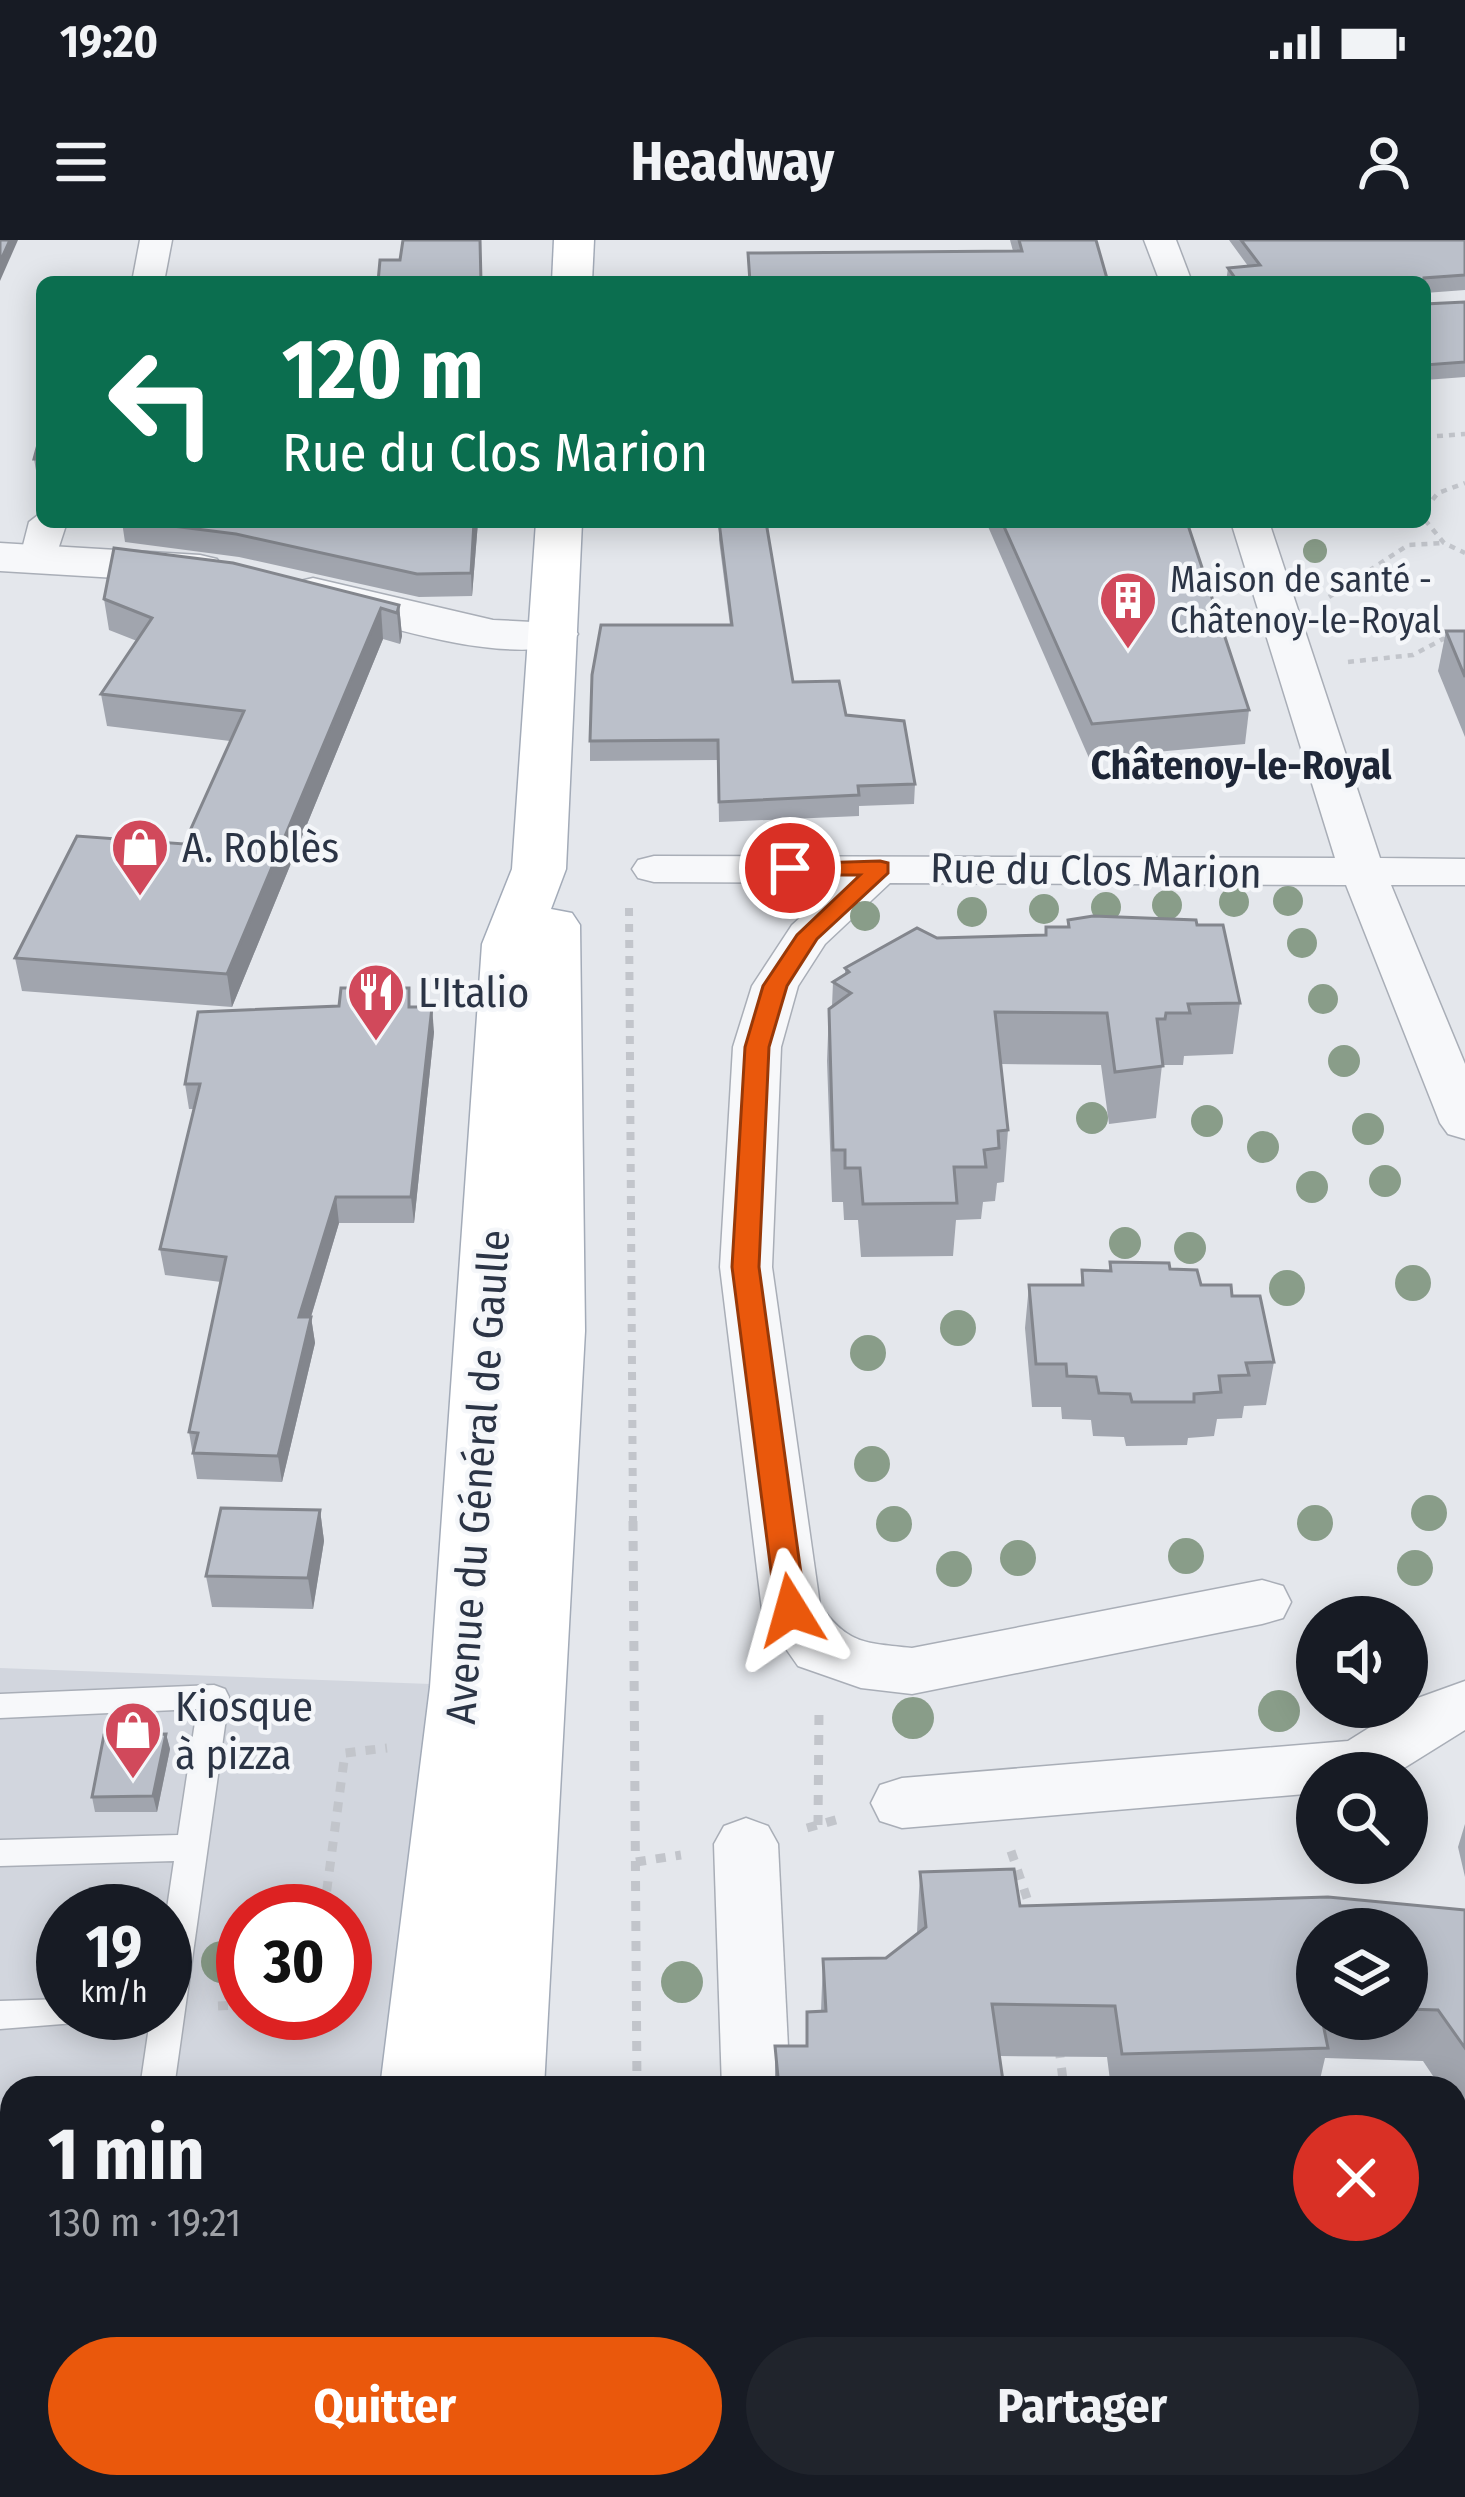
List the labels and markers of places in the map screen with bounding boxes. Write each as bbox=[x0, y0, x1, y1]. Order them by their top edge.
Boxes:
place label: Maison de santé - Châtenoy-le-Royal bbox=[1170, 558, 1441, 643]
building icon: Maison de santé - Châtenoy-le-Royal bbox=[1097, 569, 1159, 651]
shop icon: A. Roblès bbox=[109, 816, 171, 898]
pin bbox=[739, 817, 841, 919]
place label: A. Roblès bbox=[182, 823, 339, 873]
restaurant icon: L'Italio bbox=[345, 961, 407, 1043]
place label: L'Italio bbox=[418, 968, 529, 1018]
place label: Kiosque à pizza bbox=[175, 1682, 313, 1780]
shop icon: Kiosque à pizza bbox=[102, 1699, 164, 1781]

